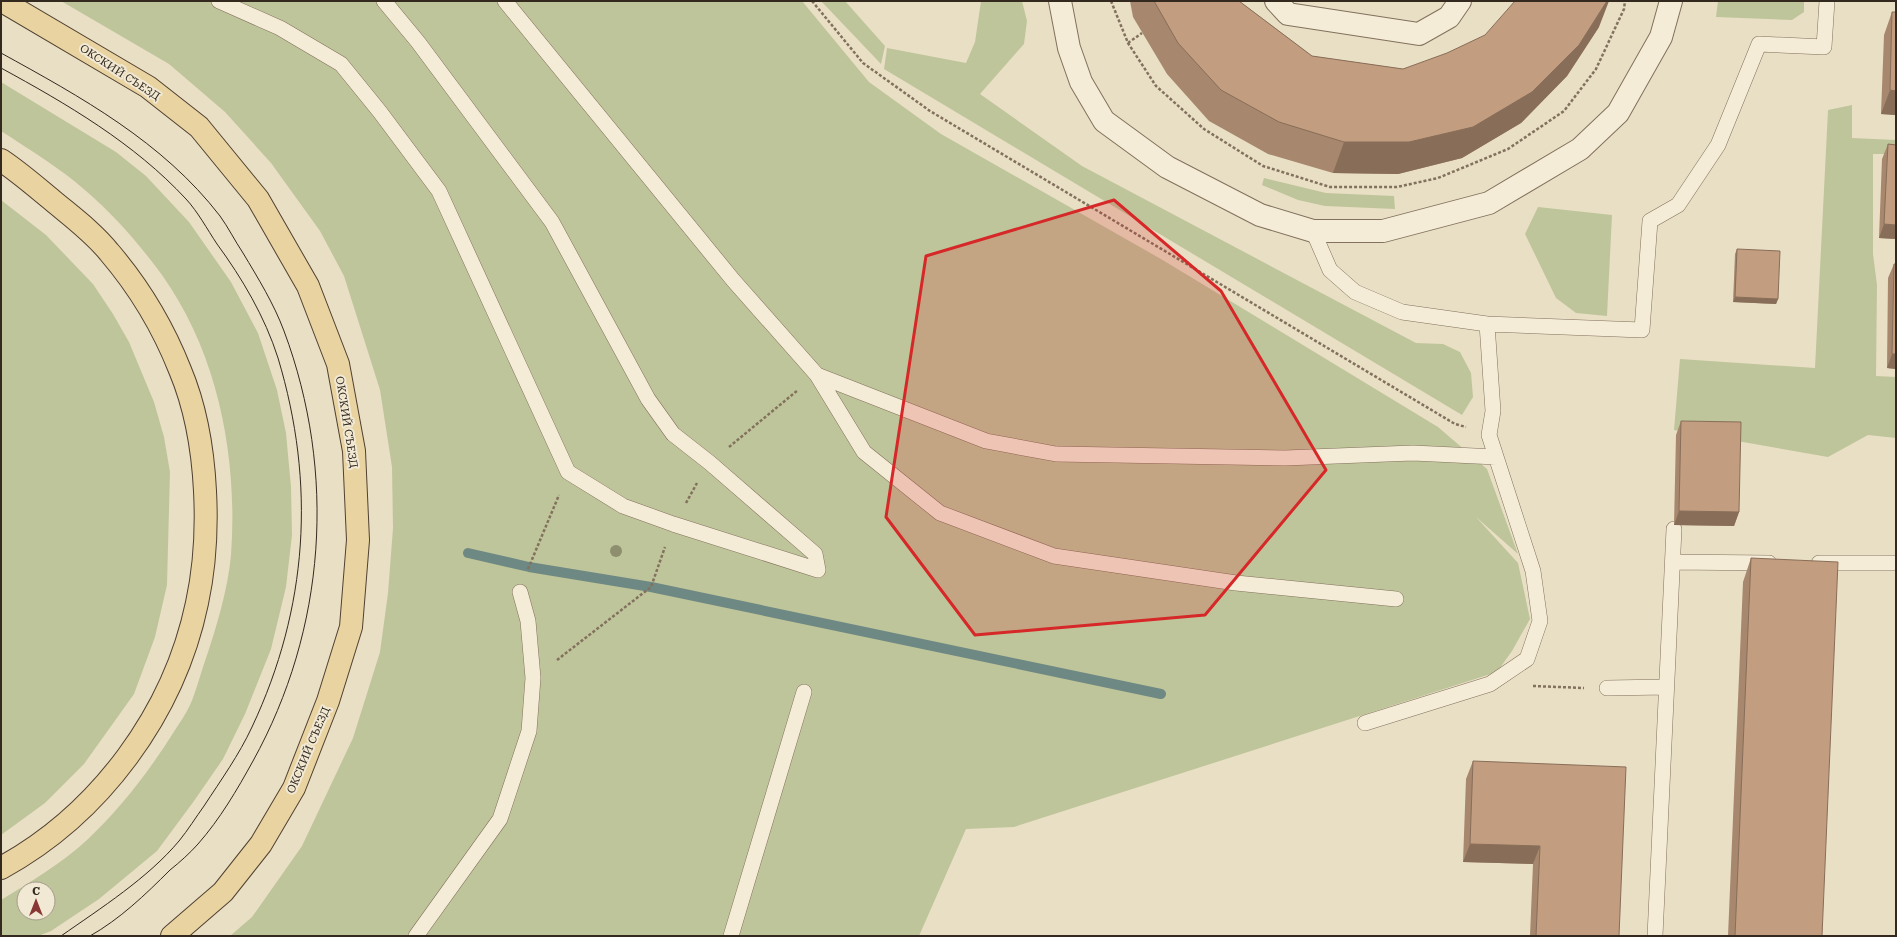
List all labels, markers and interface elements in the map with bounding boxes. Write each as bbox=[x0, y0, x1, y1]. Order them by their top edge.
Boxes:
street label: ОКСКИЙ СЪЕЗД bbox=[77, 41, 163, 103]
street label: ОКСКИЙ СЪЕЗД bbox=[333, 375, 361, 469]
street label: ОКСКИЙ СЪЕЗД bbox=[283, 704, 333, 795]
north arrow bbox=[16, 881, 56, 921]
text: С bbox=[32, 885, 40, 898]

